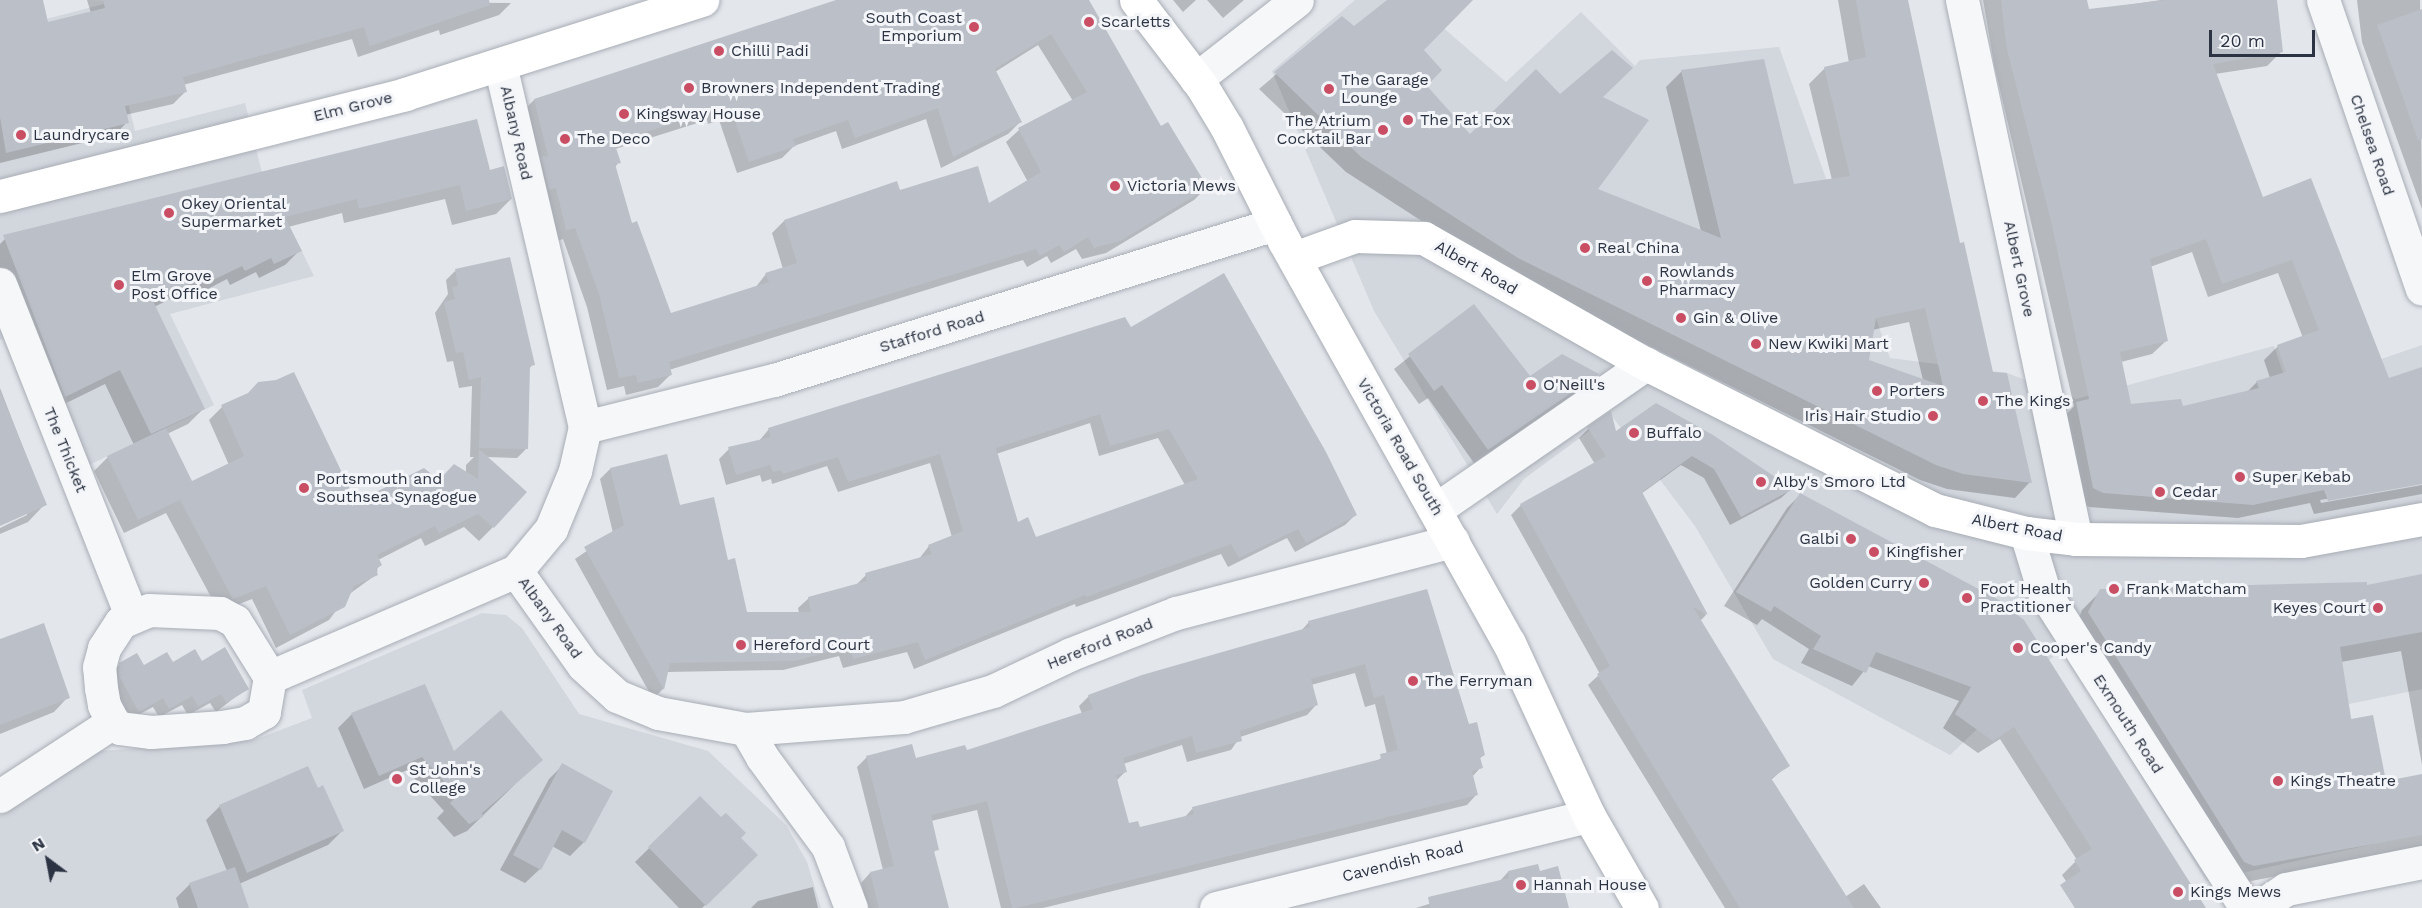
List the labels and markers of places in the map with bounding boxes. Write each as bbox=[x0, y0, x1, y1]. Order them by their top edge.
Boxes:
place label: South Coast Emporium bbox=[865, 8, 962, 46]
place label: Scarletts bbox=[1101, 12, 1171, 32]
marker: Scarletts bbox=[1082, 15, 1096, 29]
marker: South Coast Emporium bbox=[967, 20, 981, 34]
place label: Chilli Padi bbox=[731, 41, 809, 61]
marker: Chilli Padi bbox=[712, 44, 726, 58]
place label: The Garage Lounge bbox=[1341, 70, 1429, 108]
place label: Browners Independent Trading bbox=[701, 78, 940, 98]
marker: Browners Independent Trading bbox=[682, 81, 696, 95]
marker: The Garage Lounge bbox=[1322, 82, 1336, 96]
place label: Kingsway House bbox=[636, 104, 761, 124]
marker: Kingsway House bbox=[617, 107, 631, 121]
place label: The Fat Fox bbox=[1420, 110, 1510, 130]
place label: The Atrium Cocktail Bar bbox=[1276, 111, 1371, 149]
marker: The Fat Fox bbox=[1401, 113, 1415, 127]
marker: The Atrium Cocktail Bar bbox=[1376, 123, 1390, 137]
place label: Laundrycare bbox=[33, 125, 130, 145]
marker: Laundrycare bbox=[14, 128, 28, 142]
place label: The Deco bbox=[577, 129, 650, 149]
marker: The Deco bbox=[558, 132, 572, 146]
place label: Victoria Mews bbox=[1127, 176, 1236, 196]
marker: Victoria Mews bbox=[1108, 179, 1122, 193]
place label: Okey Oriental Supermarket bbox=[181, 194, 287, 232]
marker: Okey Oriental Supermarket bbox=[162, 206, 176, 220]
place label: Real China bbox=[1597, 238, 1680, 258]
marker: Real China bbox=[1578, 241, 1592, 255]
place label: Rowlands Pharmacy bbox=[1659, 262, 1735, 300]
place label: Elm Grove Post Office bbox=[131, 266, 218, 304]
marker: Rowlands Pharmacy bbox=[1640, 274, 1654, 288]
marker: Elm Grove Post Office bbox=[112, 278, 126, 292]
place label: Gin & Olive bbox=[1693, 308, 1778, 328]
marker: Gin & Olive bbox=[1674, 311, 1688, 325]
place label: New Kwiki Mart bbox=[1768, 334, 1889, 354]
marker: New Kwiki Mart bbox=[1749, 337, 1763, 351]
place label: O'Neill's bbox=[1543, 375, 1605, 395]
marker: O'Neill's bbox=[1524, 378, 1538, 392]
place label: Porters bbox=[1889, 381, 1945, 401]
marker: Porters bbox=[1870, 384, 1884, 398]
place label: The Kings bbox=[1995, 391, 2071, 411]
marker: The Kings bbox=[1976, 394, 1990, 408]
place label: Iris Hair Studio bbox=[1804, 406, 1921, 426]
marker: Iris Hair Studio bbox=[1926, 409, 1940, 423]
place label: Buffalo bbox=[1646, 423, 1702, 443]
marker: Buffalo bbox=[1627, 426, 1641, 440]
place label: Super Kebab bbox=[2252, 467, 2351, 487]
place label: Portsmouth and Southsea Synagogue bbox=[316, 469, 477, 507]
marker: Super Kebab bbox=[2233, 470, 2247, 484]
place label: Alby's Smoro Ltd bbox=[1773, 472, 1906, 492]
marker: Alby's Smoro Ltd bbox=[1754, 475, 1768, 489]
marker: Portsmouth and Southsea Synagogue bbox=[297, 481, 311, 495]
place label: Cedar bbox=[2172, 482, 2218, 502]
marker: Cedar bbox=[2153, 485, 2167, 499]
place label: Galbi bbox=[1799, 529, 1839, 549]
marker: Galbi bbox=[1844, 532, 1858, 546]
place label: Kingfisher bbox=[1886, 542, 1964, 562]
marker: Kingfisher bbox=[1867, 545, 1881, 559]
place label: Golden Curry bbox=[1809, 573, 1912, 593]
marker: Golden Curry bbox=[1917, 576, 1931, 590]
place label: Foot Health Practitioner bbox=[1980, 579, 2071, 617]
place label: Frank Matcham bbox=[2126, 579, 2247, 599]
marker: Frank Matcham bbox=[2107, 582, 2121, 596]
marker: Foot Health Practitioner bbox=[1958, 589, 1976, 607]
place label: Keyes Court bbox=[2273, 598, 2366, 618]
marker: Keyes Court bbox=[2371, 601, 2385, 615]
place label: Hereford Court bbox=[753, 635, 870, 655]
marker: Hereford Court bbox=[734, 638, 748, 652]
place label: Cooper's Candy bbox=[2030, 638, 2152, 658]
marker: Cooper's Candy bbox=[2011, 641, 2025, 655]
place label: The Ferryman bbox=[1425, 671, 1533, 691]
marker: The Ferryman bbox=[1406, 674, 1420, 688]
place label: St John's College bbox=[409, 760, 481, 798]
place label: Kings Theatre bbox=[2290, 771, 2396, 791]
marker: St John's College bbox=[390, 772, 404, 786]
marker: Kings Theatre bbox=[2271, 774, 2285, 788]
place label: Hannah House bbox=[1533, 875, 1647, 895]
marker: Hannah House bbox=[1514, 878, 1528, 892]
place label: Kings Mews bbox=[2190, 882, 2281, 902]
marker: Kings Mews bbox=[2171, 885, 2185, 899]

